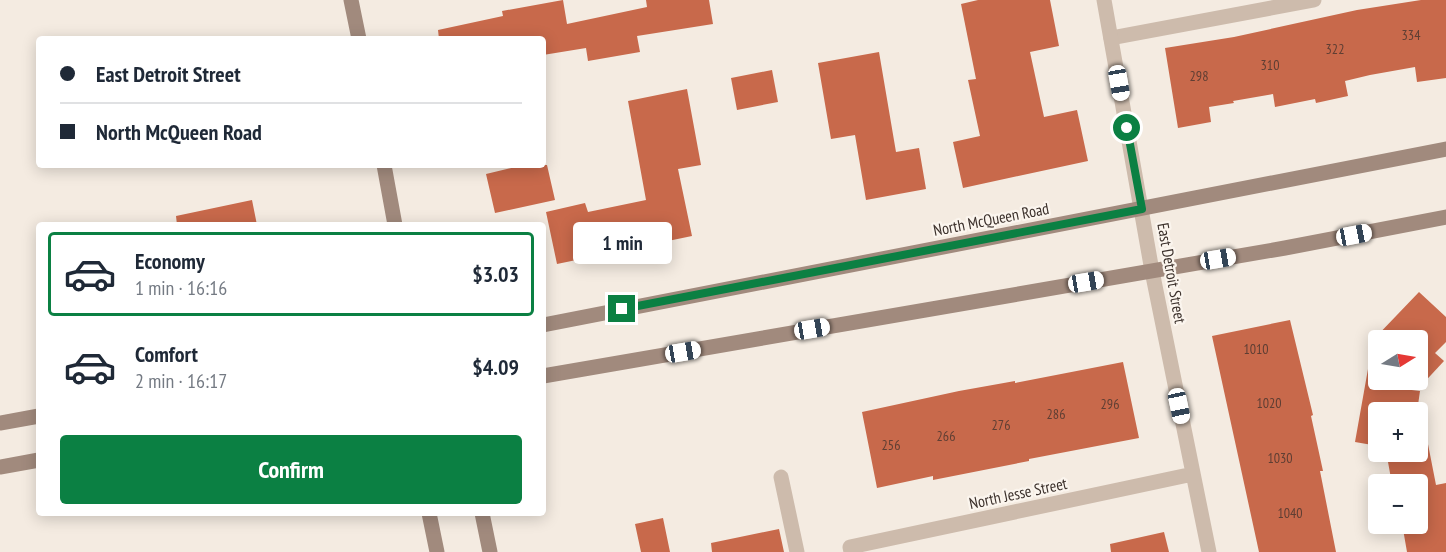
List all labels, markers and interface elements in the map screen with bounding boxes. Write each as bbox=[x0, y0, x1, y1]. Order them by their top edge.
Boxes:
house number: 334 bbox=[1402, 26, 1421, 44]
house number: 322 bbox=[1326, 40, 1344, 58]
house number: 310 bbox=[1261, 56, 1279, 74]
text: East Detroit Street bbox=[96, 60, 241, 88]
car bbox=[1107, 64, 1131, 102]
house number: 298 bbox=[1190, 67, 1208, 85]
route start bbox=[1113, 114, 1140, 141]
text: North McQueen Road bbox=[96, 118, 262, 146]
street label: North McQueen Road bbox=[931, 198, 1051, 240]
street label: East Detroit Street bbox=[1153, 221, 1191, 325]
callout: 1 min bbox=[572, 222, 672, 264]
car bbox=[1335, 223, 1373, 247]
text: 1 min bbox=[602, 230, 643, 256]
icon: car bbox=[63, 247, 117, 301]
text: Economy bbox=[135, 247, 205, 275]
car bbox=[1199, 247, 1237, 271]
text: $3.03 bbox=[472, 260, 519, 288]
car bbox=[1067, 270, 1105, 294]
text: 1 min · 16:16 bbox=[135, 275, 227, 301]
route end bbox=[608, 295, 635, 322]
car bbox=[793, 317, 831, 341]
north arrow bbox=[1368, 330, 1428, 390]
map controls bbox=[1368, 330, 1428, 534]
icon: car bbox=[63, 340, 117, 394]
text: Comfort bbox=[135, 340, 198, 368]
car bbox=[664, 340, 702, 364]
house number: 1010 bbox=[1243, 340, 1269, 358]
text: $4.09 bbox=[472, 353, 519, 381]
text: 2 min · 16:17 bbox=[135, 368, 227, 394]
car bbox=[1166, 387, 1192, 425]
house number: 1020 bbox=[1256, 394, 1282, 412]
house number: 296 bbox=[1101, 395, 1119, 413]
button: + bbox=[1368, 402, 1428, 462]
house number: 286 bbox=[1047, 405, 1065, 423]
house number: 276 bbox=[992, 416, 1010, 434]
house number: 266 bbox=[937, 427, 955, 445]
button: Confirm bbox=[60, 435, 522, 504]
house number: 256 bbox=[882, 436, 900, 454]
house number: 1030 bbox=[1267, 449, 1293, 467]
street label: North Jesse Street bbox=[967, 473, 1069, 513]
button: − bbox=[1368, 474, 1428, 534]
house number: 1040 bbox=[1277, 504, 1303, 522]

